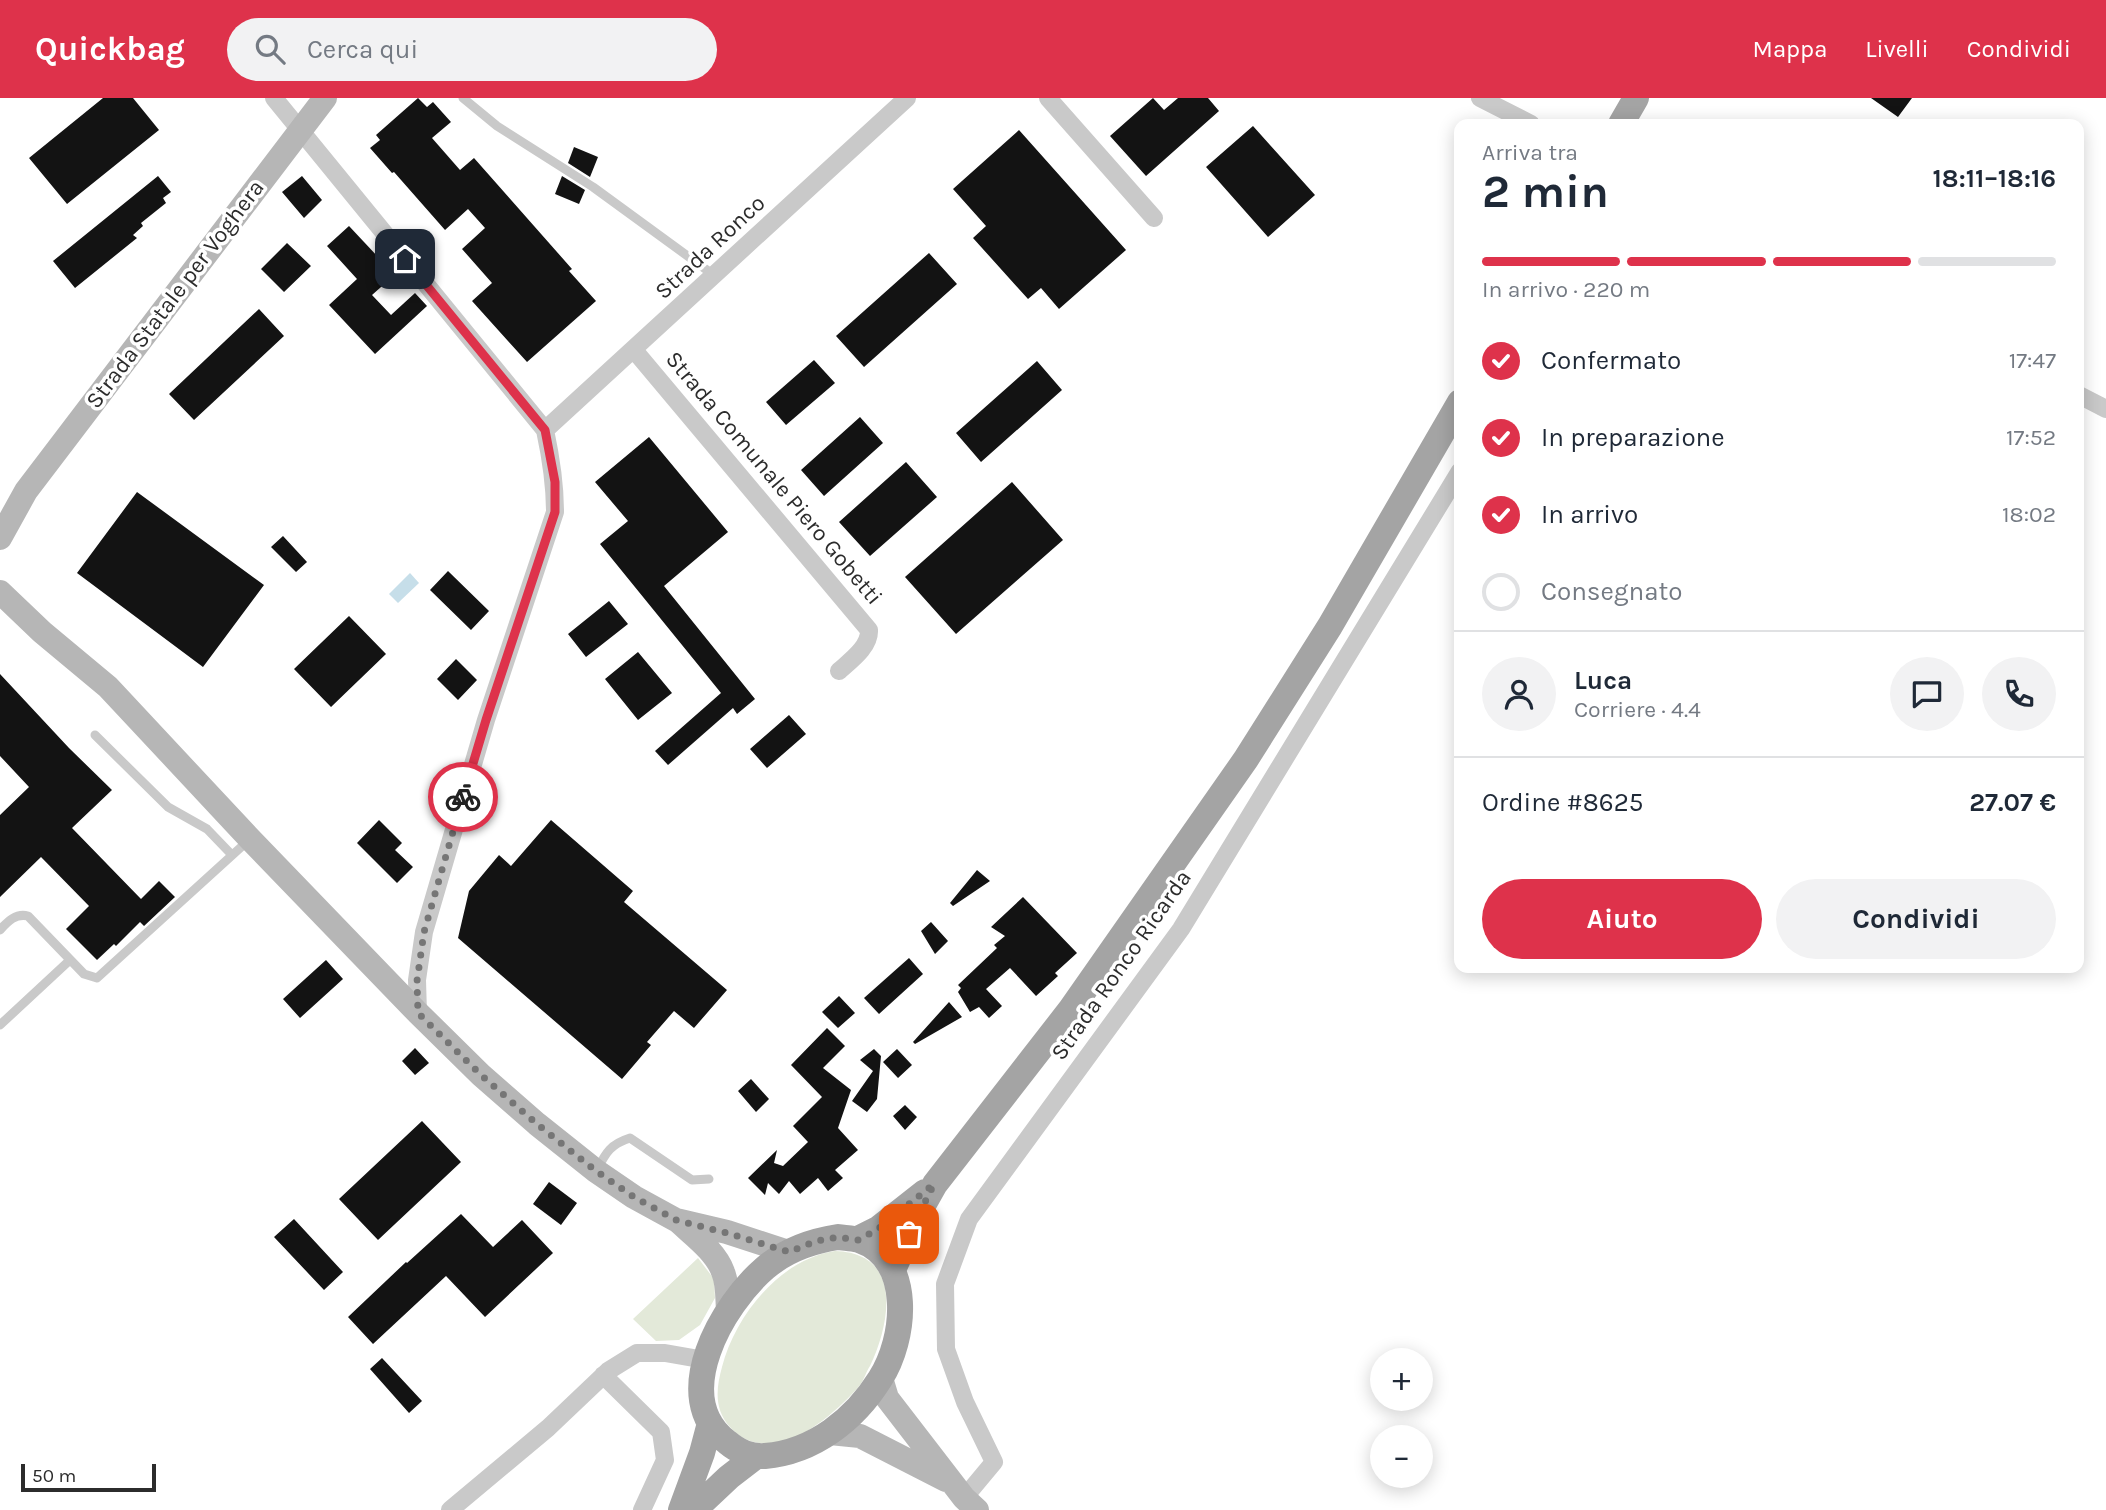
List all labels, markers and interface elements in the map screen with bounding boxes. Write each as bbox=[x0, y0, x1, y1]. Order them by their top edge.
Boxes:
search box bbox=[227, 18, 717, 81]
text: Quickbag bbox=[35, 30, 185, 68]
icon: search bbox=[251, 30, 289, 68]
text: Cerca qui bbox=[307, 34, 418, 65]
text: Mappa bbox=[1753, 35, 1827, 63]
text: Livelli bbox=[1865, 35, 1929, 63]
text: Condividi bbox=[1967, 35, 2071, 63]
text: Arriva tra bbox=[1482, 139, 1578, 166]
text: 18:11–18:16 bbox=[1933, 163, 2056, 194]
text: 2 min bbox=[1482, 165, 1609, 219]
street label: Strada Statale per Voghera bbox=[80, 174, 270, 414]
street label: Strada Ronco bbox=[650, 189, 770, 305]
pin bbox=[375, 229, 435, 289]
icon: home bbox=[386, 240, 424, 278]
text: In arrivo · 220 m bbox=[1482, 276, 1650, 303]
icon: check bbox=[1482, 342, 1520, 380]
text: Confermato bbox=[1541, 345, 1681, 376]
street label: Strada Comunale Piero Gobetti bbox=[660, 346, 888, 610]
text: 17:47 bbox=[2009, 347, 2056, 374]
icon: check bbox=[1482, 419, 1520, 457]
text: In preparazione bbox=[1541, 422, 1725, 453]
text: 17:52 bbox=[2006, 424, 2056, 451]
icon: check bbox=[1482, 496, 1520, 534]
text: In arrivo bbox=[1541, 499, 1638, 530]
text: 18:02 bbox=[2002, 501, 2056, 528]
text: Consegnato bbox=[1541, 576, 1683, 607]
button: person bbox=[1482, 657, 1556, 731]
button: chat bbox=[1890, 657, 1964, 731]
button: phone bbox=[1982, 657, 2056, 731]
text: Luca bbox=[1574, 665, 1632, 696]
text: Corriere · 4.4 bbox=[1574, 696, 1701, 723]
courier bbox=[428, 762, 498, 832]
icon: bike bbox=[444, 778, 482, 816]
text: Ordine #8625 bbox=[1482, 787, 1643, 818]
text: 27.07 € bbox=[1969, 787, 2056, 818]
street label: Strada Ronco Ricarda bbox=[1045, 865, 1197, 1065]
button: Aiuto bbox=[1482, 879, 1762, 959]
button: Condividi bbox=[1776, 879, 2056, 959]
pin bbox=[879, 1204, 939, 1264]
icon: bag bbox=[890, 1215, 928, 1253]
map controls bbox=[1370, 1348, 1433, 1488]
button: + bbox=[1370, 1348, 1433, 1411]
button: − bbox=[1370, 1425, 1433, 1488]
scale bar bbox=[21, 1461, 156, 1493]
text: 50 m bbox=[32, 1465, 76, 1487]

